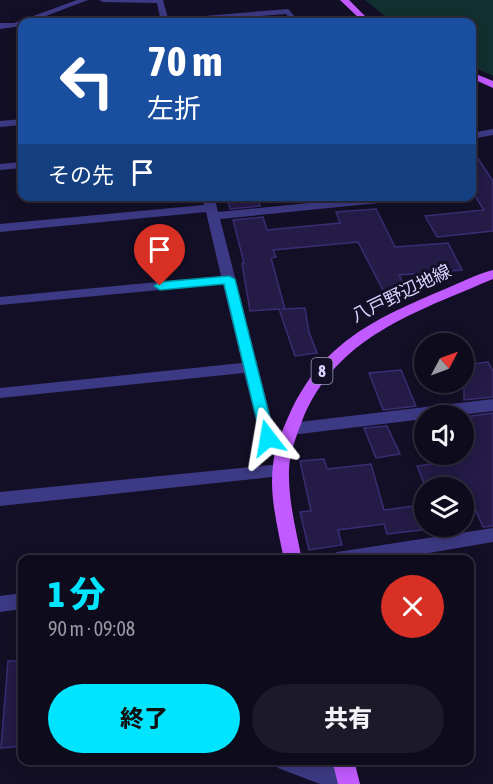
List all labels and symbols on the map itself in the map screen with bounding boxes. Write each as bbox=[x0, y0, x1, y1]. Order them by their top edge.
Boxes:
pin bbox=[134, 224, 185, 286]
street label: 八戸野辺地線 bbox=[348, 260, 454, 326]
north arrow bbox=[414, 333, 474, 393]
road number: 8 bbox=[312, 358, 332, 384]
position arrow bbox=[236, 406, 300, 470]

